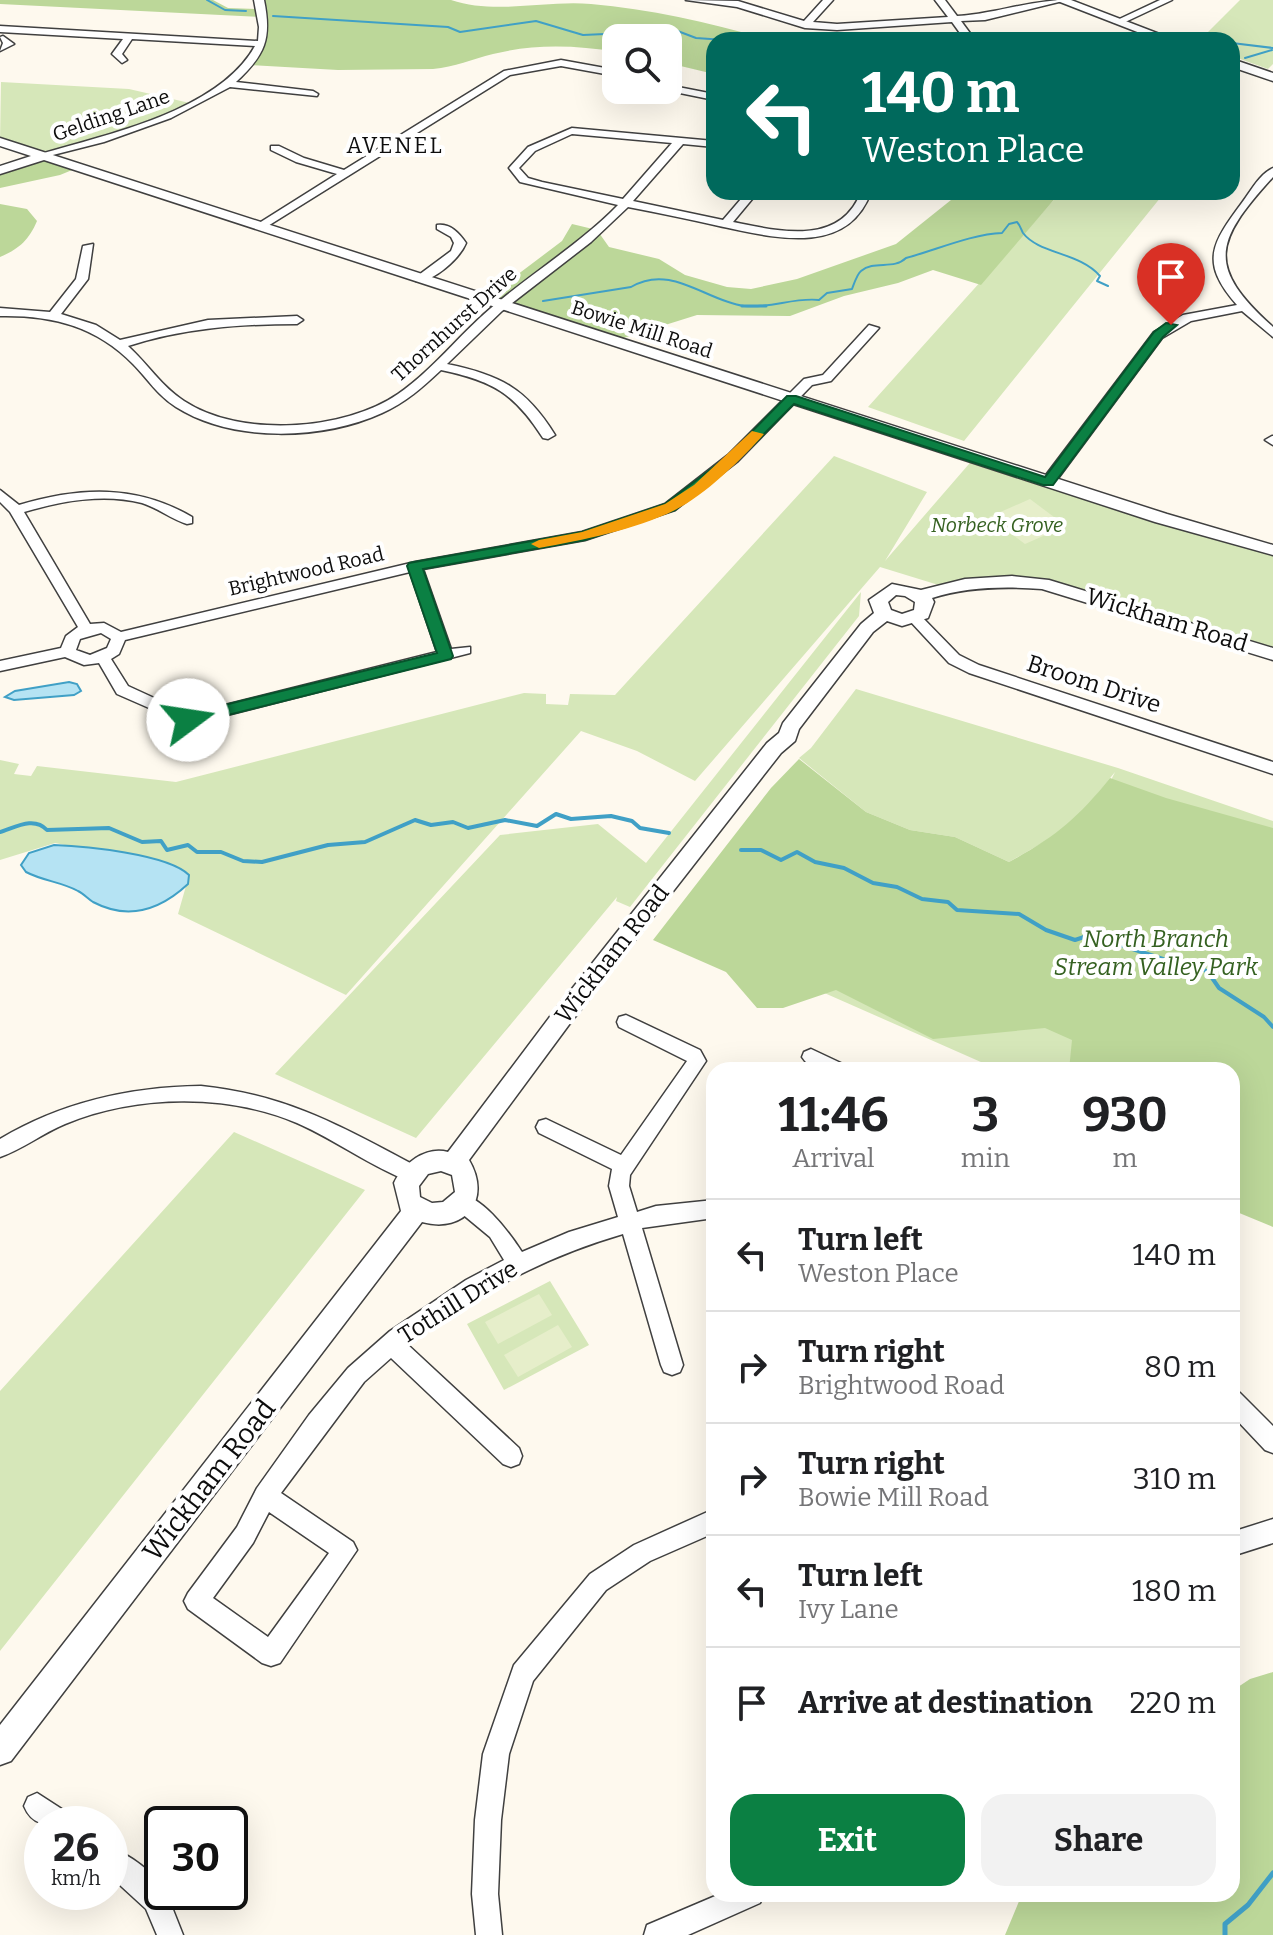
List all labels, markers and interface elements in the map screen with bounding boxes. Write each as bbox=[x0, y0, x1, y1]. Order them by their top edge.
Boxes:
map controls bbox=[602, 24, 682, 104]
button: search bbox=[602, 24, 682, 104]
text: 140 m bbox=[862, 60, 1019, 127]
icon: left bbox=[730, 64, 834, 168]
street label: Gelding Lane bbox=[49, 84, 173, 146]
text: Weston Place bbox=[862, 128, 1084, 172]
district label: AVENEL bbox=[346, 132, 444, 159]
pin bbox=[1137, 243, 1205, 325]
icon: arrive bbox=[1149, 255, 1193, 299]
street label: Thornhurst Drive bbox=[386, 261, 522, 387]
street label: Bowie Mill Road bbox=[568, 295, 716, 363]
park label: Norbeck Grove bbox=[931, 513, 1063, 537]
street label: Brightwood Road bbox=[226, 541, 386, 601]
street label: Wickham Road bbox=[1083, 582, 1251, 658]
street label: Broom Drive bbox=[1023, 649, 1165, 719]
position arrow bbox=[146, 678, 230, 762]
street label: Wickham Road bbox=[549, 879, 675, 1029]
park label: North Branch Stream Valley Park bbox=[1054, 925, 1259, 981]
text: 11:46 bbox=[778, 1086, 889, 1144]
text: 3 bbox=[972, 1086, 999, 1144]
text: 930 bbox=[1082, 1086, 1168, 1144]
text: Arrival bbox=[792, 1143, 875, 1174]
text: min bbox=[961, 1143, 1010, 1174]
text: m bbox=[1112, 1143, 1137, 1174]
text: Turn left bbox=[798, 1222, 923, 1258]
icon: left bbox=[730, 1233, 774, 1277]
text: 140 m bbox=[1132, 1237, 1216, 1273]
street label: Tothill Drive bbox=[393, 1254, 523, 1350]
text: Weston Place bbox=[798, 1258, 959, 1289]
text: Turn right bbox=[798, 1334, 945, 1370]
icon: right bbox=[730, 1345, 774, 1389]
text: 80 m bbox=[1144, 1349, 1216, 1385]
text: Brightwood Road bbox=[798, 1370, 1005, 1401]
street label: Wickham Road bbox=[136, 1393, 282, 1567]
text: Turn right bbox=[798, 1446, 945, 1482]
icon: right bbox=[730, 1457, 774, 1501]
text: 310 m bbox=[1133, 1461, 1216, 1497]
text: Bowie Mill Road bbox=[798, 1482, 989, 1513]
text: Turn left bbox=[798, 1558, 923, 1594]
icon: left bbox=[730, 1569, 774, 1613]
text: 180 m bbox=[1132, 1573, 1216, 1609]
text: Ivy Lane bbox=[798, 1594, 899, 1625]
icon: arrive bbox=[730, 1681, 774, 1725]
text: Arrive at destination bbox=[798, 1685, 1093, 1721]
text: 220 m bbox=[1130, 1685, 1216, 1721]
button: Exit bbox=[730, 1794, 965, 1886]
button: Share bbox=[981, 1794, 1216, 1886]
speed limit sign: 30 bbox=[144, 1806, 248, 1910]
text: 26 bbox=[53, 1824, 99, 1872]
text: km/h bbox=[51, 1866, 101, 1890]

